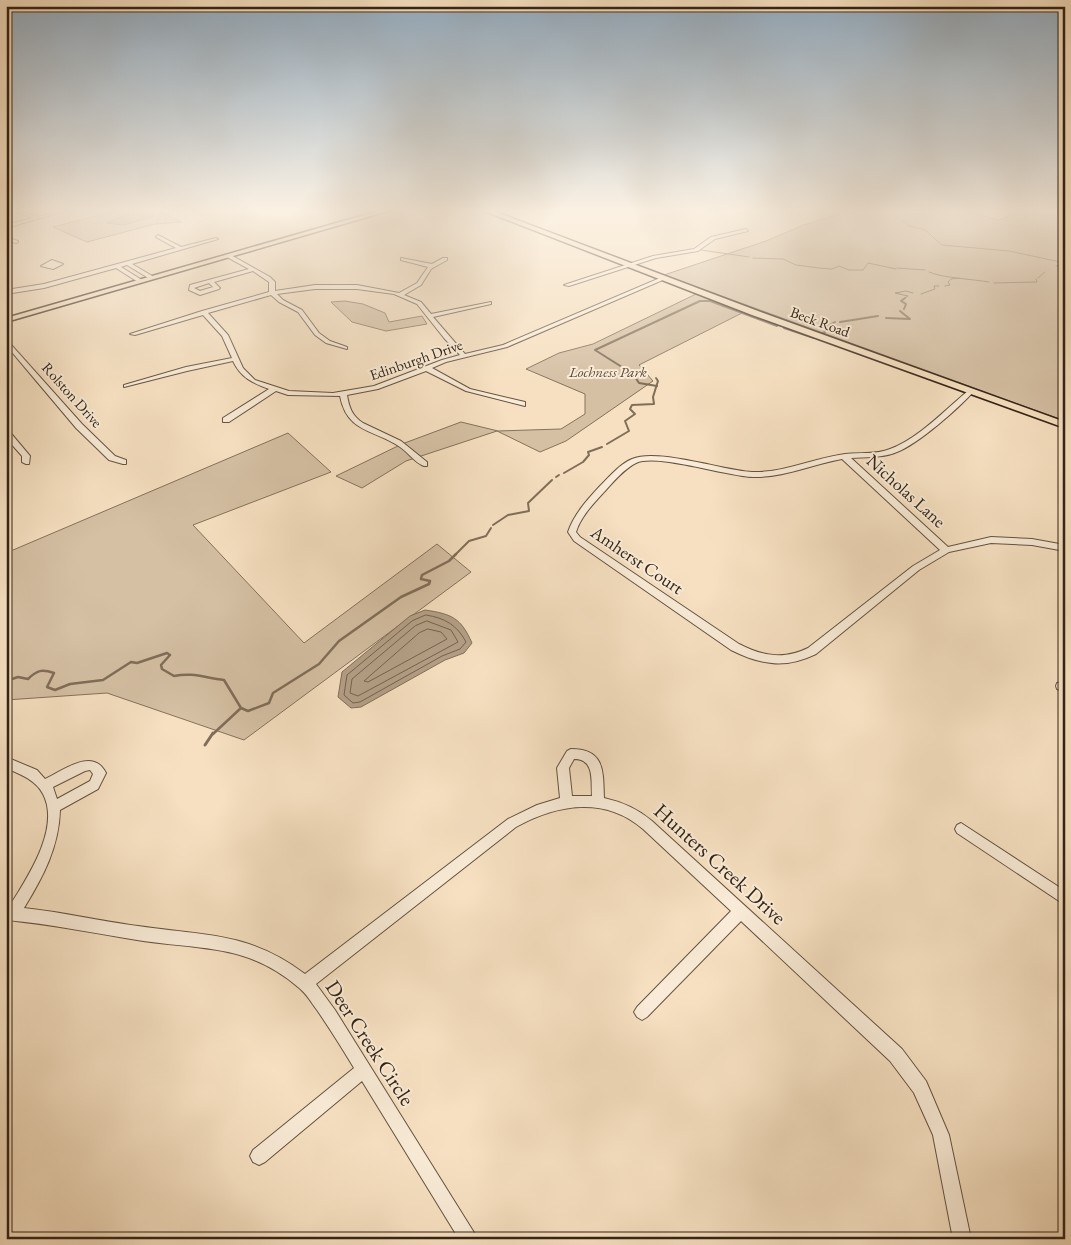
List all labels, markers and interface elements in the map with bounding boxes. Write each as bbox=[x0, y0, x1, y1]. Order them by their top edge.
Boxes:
street label: Beck Road bbox=[788, 302, 853, 341]
street label: Edinburgh Drive bbox=[367, 335, 465, 384]
street label: Rolston Drive bbox=[38, 358, 107, 431]
park label: Lochness Park bbox=[568, 362, 647, 381]
street label: Nicholas Lane bbox=[862, 449, 951, 532]
street label: Amherst Court bbox=[586, 520, 688, 599]
street label: Hunters Creek Drive bbox=[649, 797, 792, 930]
street label: Deer Creek Circle bbox=[320, 975, 421, 1111]

